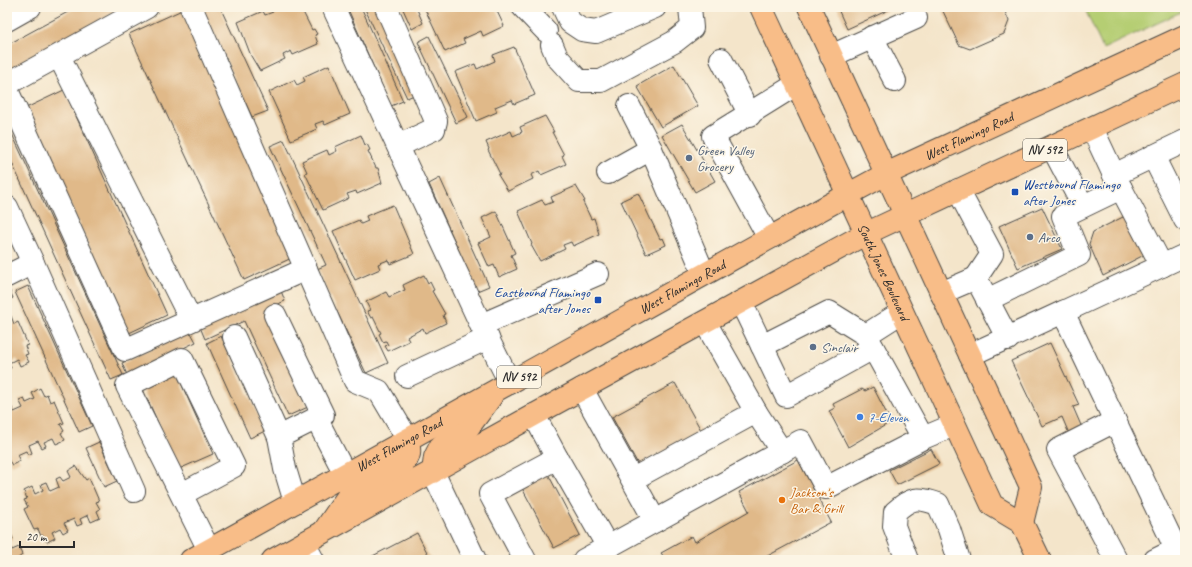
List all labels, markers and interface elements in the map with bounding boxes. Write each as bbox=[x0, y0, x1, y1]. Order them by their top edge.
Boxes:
street label: West Flamingo Road bbox=[922, 107, 1018, 164]
road number: NV 592 bbox=[1023, 139, 1067, 161]
place label: Green Valley Grocery bbox=[697, 142, 755, 175]
marker: Green Valley Grocery bbox=[684, 153, 694, 163]
place label: Westbound Flamingo after Jones bbox=[1023, 176, 1121, 209]
marker: Westbound Flamingo after Jones bbox=[1010, 187, 1020, 197]
street label: South Jones Boulevard bbox=[854, 221, 915, 325]
place label: Arco bbox=[1038, 229, 1061, 246]
marker: Arco bbox=[1025, 232, 1035, 242]
street label: West Flamingo Road bbox=[636, 255, 730, 317]
place label: Eastbound Flamingo after Jones bbox=[494, 284, 591, 317]
marker: Eastbound Flamingo after Jones bbox=[593, 295, 603, 305]
place label: Sinclair bbox=[821, 339, 860, 356]
marker: Sinclair bbox=[808, 342, 818, 352]
road number: NV 592 bbox=[497, 366, 541, 388]
place label: 7-Eleven bbox=[868, 409, 909, 426]
street label: West Flamingo Road bbox=[353, 412, 447, 475]
marker: 7-Eleven bbox=[855, 412, 865, 422]
place label: Jackson's Bar & Grill bbox=[789, 484, 845, 517]
marker: Jackson's Bar & Grill bbox=[777, 495, 787, 505]
scale bar bbox=[20, 523, 74, 549]
text: 20 m bbox=[26, 529, 48, 545]

